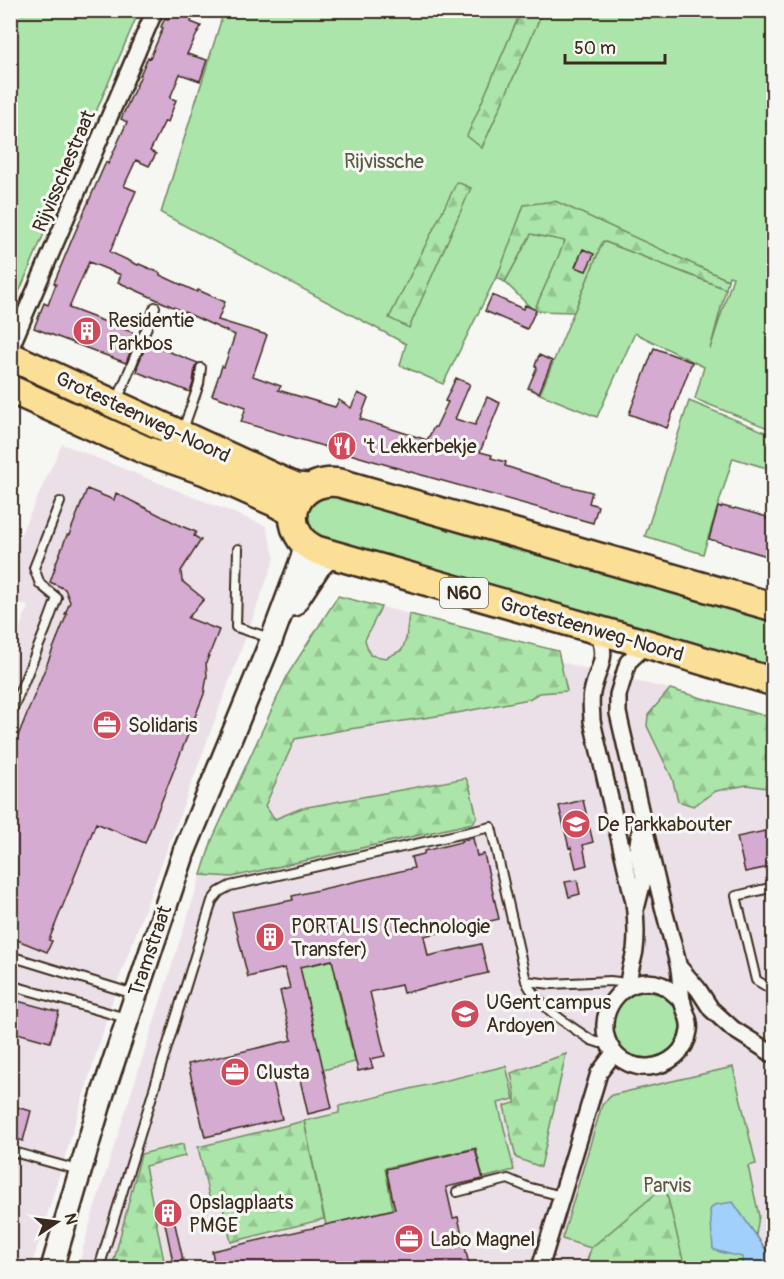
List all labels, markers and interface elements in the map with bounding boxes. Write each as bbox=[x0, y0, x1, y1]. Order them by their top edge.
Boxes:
scale bar bbox=[565, 27, 666, 65]
text: 50 m bbox=[574, 37, 616, 60]
street label: Rijvisschestraat bbox=[27, 105, 101, 236]
park label: Rijvissche bbox=[344, 149, 424, 174]
place label: Residentie Parkbos bbox=[108, 308, 194, 356]
building icon: Residentie Parkbos bbox=[71, 315, 103, 347]
street label: Grotesteenweg-Noord bbox=[52, 366, 234, 468]
restaurant icon: 't Lekkerbekje bbox=[326, 430, 358, 462]
place label: 't Lekkerbekje bbox=[363, 434, 477, 459]
road number: N60 bbox=[440, 578, 488, 608]
street label: Grotesteenweg-Noord bbox=[497, 591, 687, 667]
office icon: Solidaris bbox=[91, 709, 123, 741]
place label: Solidaris bbox=[128, 713, 198, 738]
school or university icon: De Parkkabouter bbox=[560, 808, 592, 840]
place label: De Parkkabouter bbox=[597, 812, 732, 837]
street label: Tramstraat bbox=[123, 901, 178, 1000]
place label: PORTALIS (Technologie Transfer) bbox=[291, 914, 490, 962]
building icon: PORTALIS (Technologie Transfer) bbox=[254, 921, 286, 953]
place label: UGent campus Ardoyen bbox=[486, 990, 611, 1038]
school or university icon: UGent campus Ardoyen bbox=[449, 998, 481, 1030]
office icon: Clusta bbox=[219, 1056, 251, 1088]
place label: Clusta bbox=[256, 1060, 309, 1085]
park label: Parvis bbox=[643, 1173, 691, 1198]
place label: Opslagplaats PMGE bbox=[189, 1190, 293, 1238]
north arrow bbox=[27, 1192, 87, 1252]
building icon: Opslagplaats PMGE bbox=[152, 1197, 184, 1229]
text: N bbox=[60, 1211, 82, 1227]
office icon: Labo Magnel bbox=[393, 1223, 425, 1255]
place label: Labo Magnel bbox=[430, 1227, 535, 1252]

